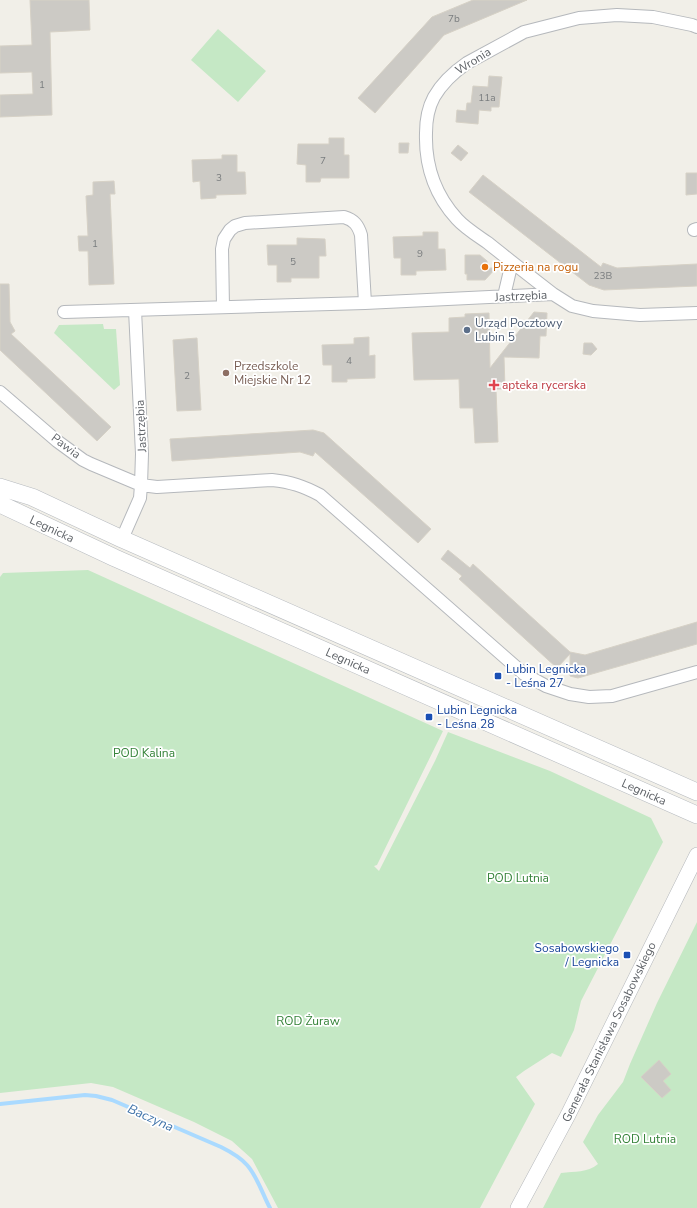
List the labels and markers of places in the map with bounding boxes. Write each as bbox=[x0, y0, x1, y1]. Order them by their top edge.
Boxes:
place label: Pizzeria na rogu bbox=[493, 259, 578, 275]
marker: Pizzeria na rogu bbox=[480, 262, 490, 272]
place label: Urząd Pocztowy Lubin 5 bbox=[475, 315, 563, 345]
marker: Urząd Pocztowy Lubin 5 bbox=[462, 325, 472, 335]
place label: Przedszkole Miejskie Nr 12 bbox=[234, 358, 311, 388]
marker: Przedszkole Miejskie Nr 12 bbox=[221, 368, 231, 378]
place label: apteka rycerska bbox=[502, 377, 586, 393]
marker: apteka rycerska bbox=[489, 380, 499, 390]
place label: Lubin Legnicka - Leśna 27 bbox=[506, 661, 586, 691]
marker: Lubin Legnicka - Leśna 27 bbox=[493, 671, 503, 681]
place label: Lubin Legnicka - Leśna 28 bbox=[437, 702, 517, 732]
marker: Lubin Legnicka - Leśna 28 bbox=[424, 712, 434, 722]
place label: Sosabowskiego / Legnicka bbox=[535, 940, 619, 970]
marker: Sosabowskiego / Legnicka bbox=[622, 950, 632, 960]

